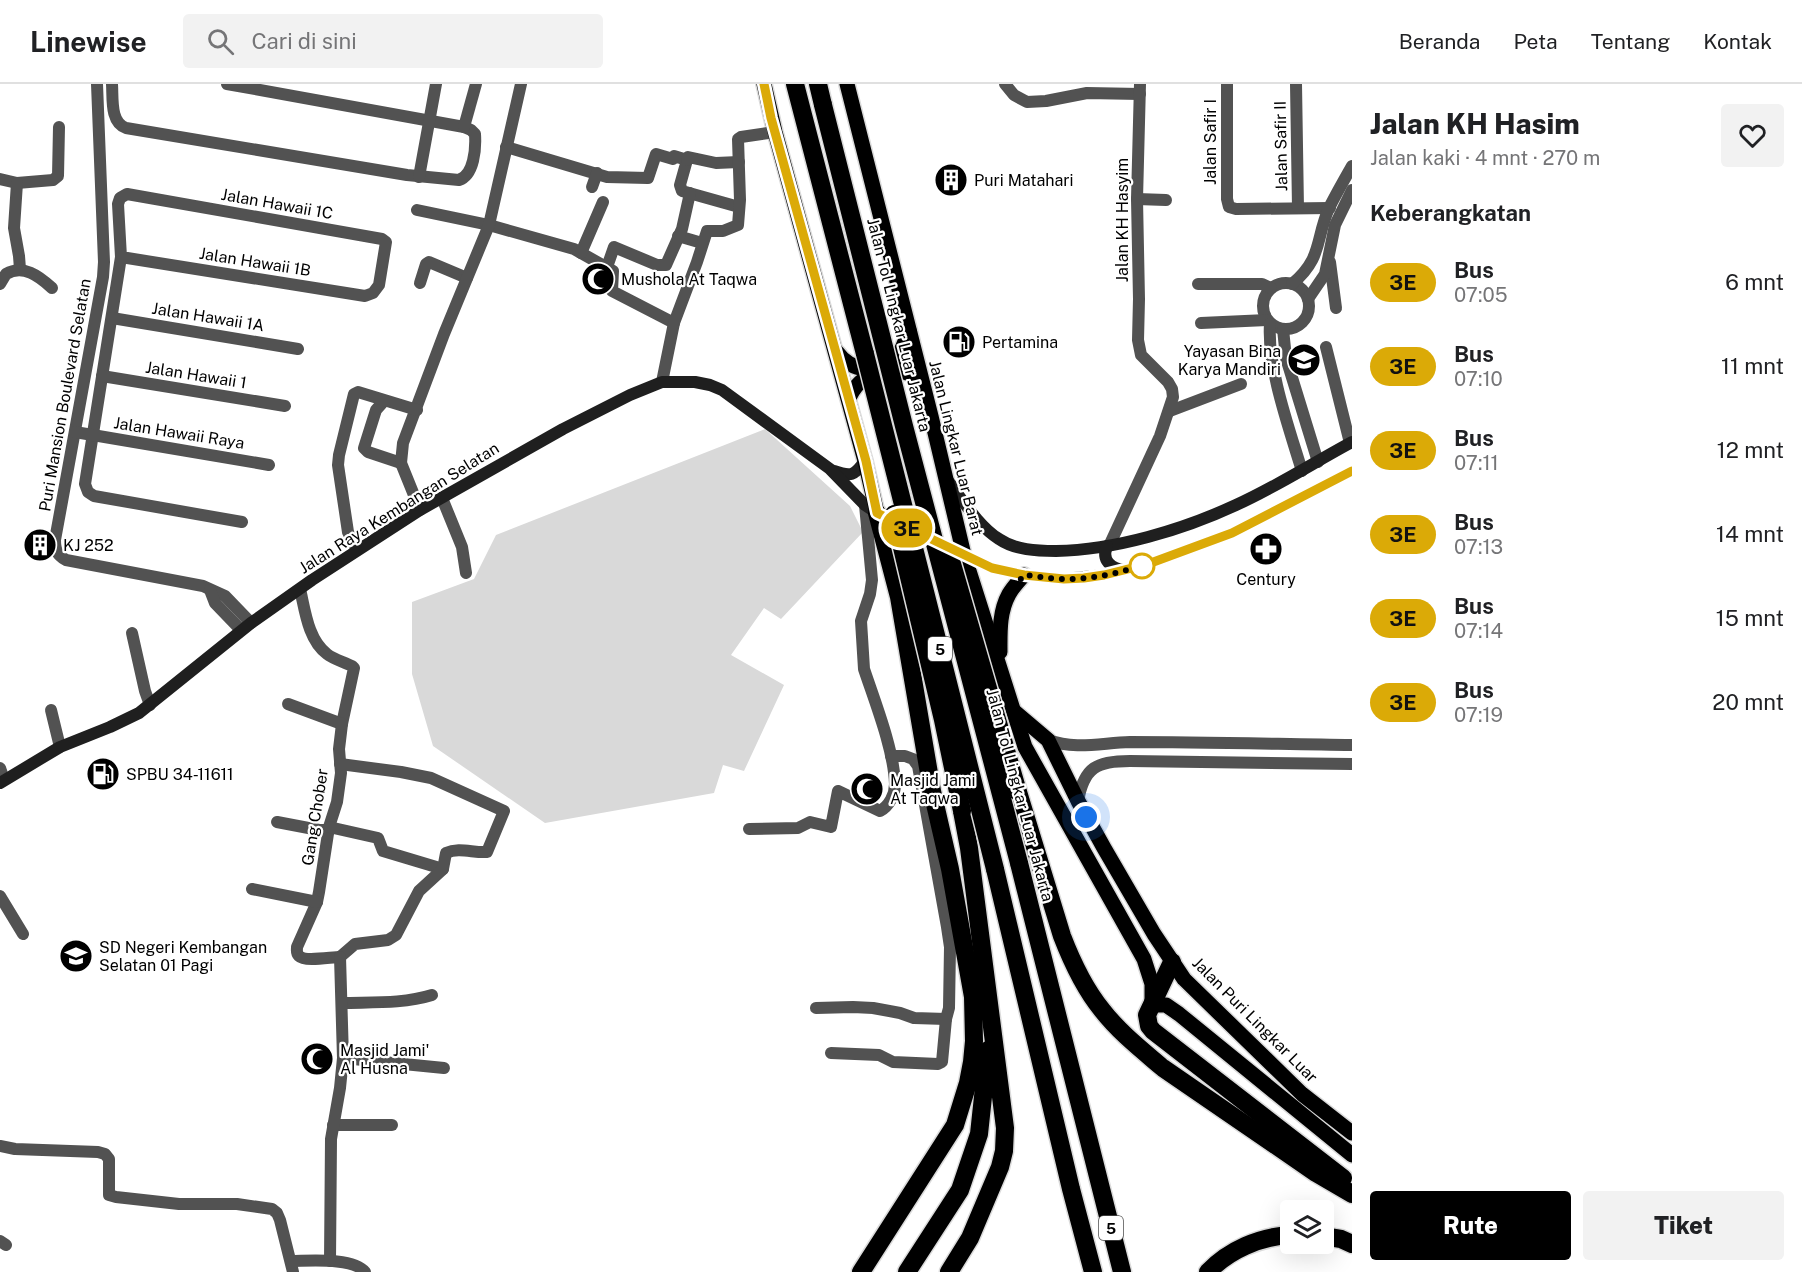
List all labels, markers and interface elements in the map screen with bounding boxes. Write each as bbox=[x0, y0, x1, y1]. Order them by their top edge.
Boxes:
search box bbox=[183, 14, 603, 68]
text: Linewise bbox=[30, 25, 147, 58]
icon: search bbox=[204, 25, 237, 58]
text: Cari di sini bbox=[252, 28, 357, 54]
text: Beranda bbox=[1399, 29, 1480, 54]
text: Peta bbox=[1513, 29, 1558, 54]
text: Tentang bbox=[1591, 29, 1670, 54]
text: Kontak bbox=[1703, 29, 1772, 54]
street label: Jalan Safir I bbox=[1201, 99, 1220, 185]
street label: Jalan Safir II bbox=[1271, 101, 1291, 191]
button: heart bbox=[1721, 104, 1784, 167]
text: Jalan KH Hasim bbox=[1370, 107, 1580, 140]
text: Jalan kaki · 4 mnt · 270 m bbox=[1370, 146, 1600, 170]
street label: Jalan KH Hasyim bbox=[1113, 158, 1132, 282]
building icon: Puri Matahari bbox=[933, 162, 969, 198]
place label: Puri Matahari bbox=[974, 171, 1074, 190]
street label: Jalan Hawaii 1C bbox=[220, 185, 334, 223]
text: Keberangkatan bbox=[1370, 200, 1531, 226]
street label: Jalan Tol Lingkar Luar Jakarta bbox=[863, 216, 935, 434]
street label: Jalan Hawaii 1B bbox=[198, 244, 312, 280]
text: Bus bbox=[1454, 257, 1494, 283]
mosque icon: Mushola At Taqwa bbox=[580, 261, 616, 297]
text: 6 mnt bbox=[1725, 269, 1784, 295]
place label: Mushola At Taqwa bbox=[621, 270, 757, 289]
text: 3E bbox=[1389, 270, 1417, 295]
street label: Puri Mansion Boulevard Selatan bbox=[35, 277, 95, 513]
text: 07:05 bbox=[1454, 283, 1507, 307]
street label: Jalan Hawaii 1A bbox=[150, 299, 266, 335]
fuel station icon: Pertamina bbox=[941, 324, 977, 360]
place label: Pertamina bbox=[982, 333, 1058, 352]
text: Bus bbox=[1454, 341, 1494, 367]
place label: Yayasan Bina Karya Mandiri bbox=[1178, 342, 1281, 379]
school or university icon: Yayasan Bina Karya Mandiri bbox=[1286, 342, 1322, 378]
text: 11 mnt bbox=[1721, 353, 1784, 379]
text: 3E bbox=[1389, 354, 1417, 379]
street label: Jalan Hawaii 1 bbox=[144, 358, 248, 392]
street label: Jalan Lingkar Luar Barat bbox=[925, 358, 987, 538]
text: 07:10 bbox=[1454, 367, 1503, 391]
street label: Jalan Hawaii Raya bbox=[112, 413, 246, 453]
text: Bus bbox=[1454, 425, 1494, 451]
text: 12 mnt bbox=[1717, 437, 1784, 463]
street label: Jalan Raya Kembangan Selatan bbox=[296, 438, 502, 578]
text: 3E bbox=[1389, 438, 1417, 463]
text: 07:11 bbox=[1454, 451, 1499, 475]
line badge: 3E bbox=[880, 508, 934, 548]
text: Bus bbox=[1454, 509, 1494, 535]
text: 3E bbox=[893, 516, 921, 541]
text: 14 mnt bbox=[1716, 521, 1784, 547]
text: 3E bbox=[1389, 522, 1417, 547]
building icon: KJ 252 bbox=[22, 527, 58, 563]
pharmacy icon: Century bbox=[1248, 531, 1284, 567]
text: 07:13 bbox=[1454, 535, 1503, 559]
place label: KJ 252 bbox=[63, 536, 114, 555]
unlabelled marker bbox=[1129, 553, 1155, 579]
place label: Century bbox=[1236, 570, 1296, 589]
text: Bus bbox=[1454, 593, 1494, 619]
text: 15 mnt bbox=[1716, 605, 1784, 631]
text: 3E bbox=[1389, 606, 1417, 631]
text: 07:14 bbox=[1454, 619, 1503, 643]
road number: 5 bbox=[928, 637, 952, 661]
text: Bus bbox=[1454, 677, 1494, 703]
street label: Jalan Tol Lingkar Luar Jakarta bbox=[982, 687, 1058, 903]
text: 20 mnt bbox=[1712, 689, 1784, 715]
text: 3E bbox=[1389, 690, 1417, 715]
text: 07:19 bbox=[1454, 703, 1503, 727]
fuel station icon: SPBU 34-11611 bbox=[85, 756, 121, 792]
place label: SPBU 34-11611 bbox=[126, 765, 234, 784]
street label: Gang Chober bbox=[298, 767, 332, 867]
mosque icon: Masjid Jami At Taqwa bbox=[849, 771, 885, 807]
place label: Masjid Jami At Taqwa bbox=[890, 771, 976, 808]
your location bbox=[1071, 802, 1101, 832]
school or university icon: SD Negeri Kembangan Selatan 01 Pagi bbox=[58, 938, 94, 974]
place label: SD Negeri Kembangan Selatan 01 Pagi bbox=[99, 938, 267, 975]
street label: Jalan Puri Lingkar Luar bbox=[1188, 953, 1322, 1087]
mosque icon: Masjid Jami' Al Husna bbox=[299, 1041, 335, 1077]
place label: Masjid Jami' Al Husna bbox=[340, 1041, 429, 1078]
button: Rute bbox=[1370, 1191, 1571, 1260]
button: Tiket bbox=[1583, 1191, 1784, 1260]
map controls bbox=[1280, 1200, 1334, 1254]
button: layers bbox=[1280, 1200, 1334, 1254]
road number: 5 bbox=[1099, 1216, 1123, 1240]

